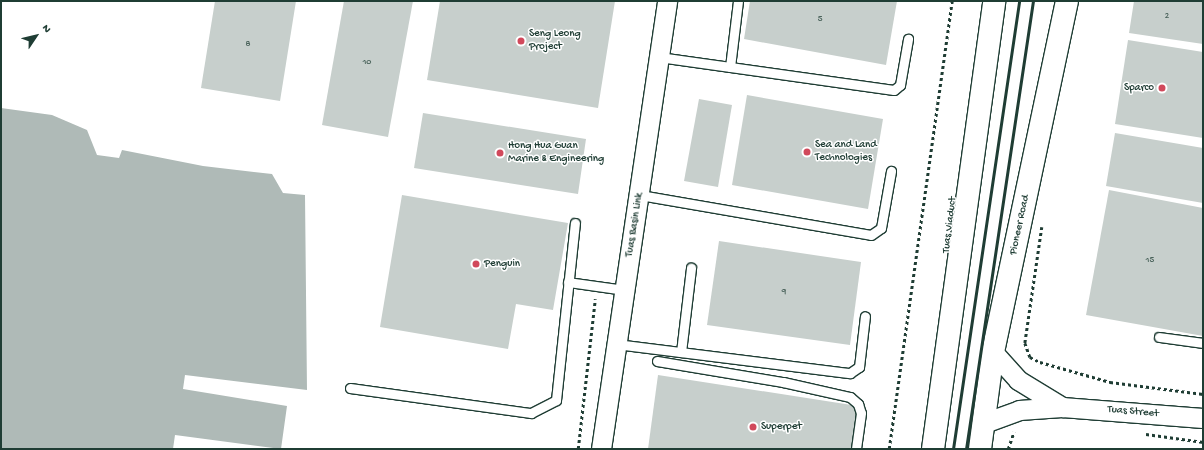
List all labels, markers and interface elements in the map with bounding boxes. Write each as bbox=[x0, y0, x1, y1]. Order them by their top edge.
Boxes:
house number: 2 bbox=[1165, 12, 1169, 22]
house number: 5 bbox=[818, 15, 822, 25]
north arrow bbox=[16, 16, 56, 56]
text: N bbox=[39, 23, 53, 36]
place label: Seng Leong Project bbox=[529, 28, 581, 54]
marker: Seng Leong Project bbox=[516, 36, 526, 46]
house number: 8 bbox=[246, 40, 250, 50]
house number: 10 bbox=[363, 58, 371, 68]
place label: Sparco bbox=[1124, 81, 1154, 95]
marker: Sparco bbox=[1157, 83, 1167, 93]
place label: Sea and Land Technologies bbox=[815, 139, 877, 165]
place label: Hong Hua Guan Marine & Engineering bbox=[508, 140, 604, 166]
marker: Sea and Land Technologies bbox=[802, 147, 812, 157]
marker: Hong Hua Guan Marine & Engineering bbox=[495, 148, 505, 158]
street label: Tuas Basin Link bbox=[623, 192, 647, 258]
street label: Pioneer Road bbox=[1007, 194, 1033, 256]
street label: Tuas Viaduct bbox=[940, 196, 960, 254]
house number: 15 bbox=[1146, 256, 1154, 266]
place label: Penguin bbox=[484, 257, 520, 271]
marker: Penguin bbox=[471, 259, 481, 269]
house number: 9 bbox=[782, 288, 786, 298]
street label: Tuas Street bbox=[1107, 403, 1159, 421]
place label: Superpet bbox=[761, 420, 802, 434]
marker: Superpet bbox=[748, 422, 758, 432]

